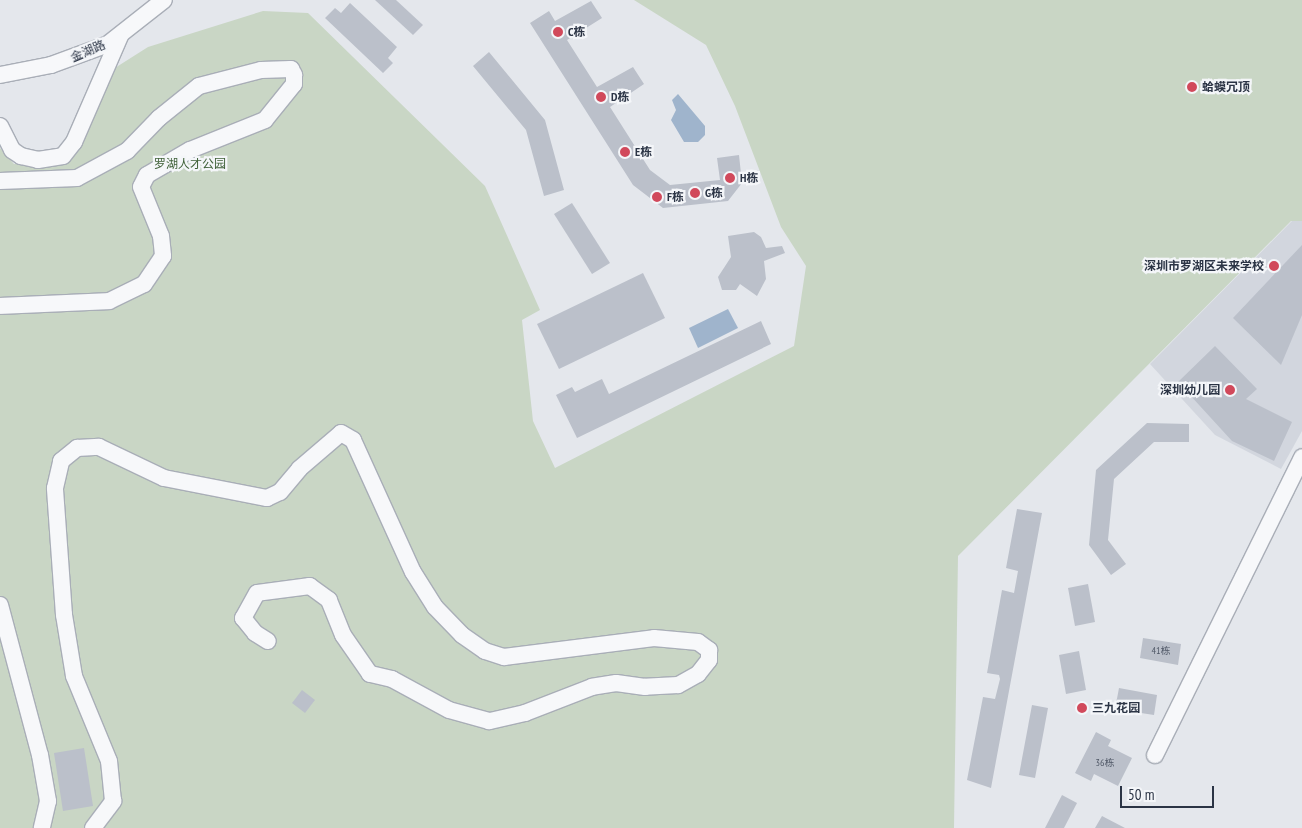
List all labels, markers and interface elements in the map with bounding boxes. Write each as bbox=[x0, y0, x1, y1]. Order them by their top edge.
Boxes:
place label: C栋 bbox=[568, 25, 585, 39]
marker: C栋 bbox=[552, 26, 564, 38]
street label: 金湖路 bbox=[69, 37, 107, 65]
place label: 蛤蟆冗顶 bbox=[1202, 80, 1250, 94]
marker: 蛤蟆冗顶 bbox=[1186, 81, 1198, 93]
place label: D栋 bbox=[611, 90, 629, 104]
marker: D栋 bbox=[595, 91, 607, 103]
place label: E栋 bbox=[635, 145, 652, 159]
marker: E栋 bbox=[619, 146, 631, 158]
park label: 罗湖人才公园 bbox=[154, 157, 226, 171]
place label: H栋 bbox=[740, 171, 758, 185]
marker: H栋 bbox=[724, 172, 736, 184]
place label: G栋 bbox=[705, 186, 723, 200]
marker: G栋 bbox=[689, 187, 701, 199]
place label: F栋 bbox=[667, 190, 684, 204]
marker: F栋 bbox=[651, 191, 663, 203]
place label: 深圳市罗湖区未来学校 bbox=[1144, 259, 1264, 273]
marker: 深圳市罗湖区未来学校 bbox=[1268, 260, 1280, 272]
place label: 深圳幼儿园 bbox=[1160, 383, 1220, 397]
marker: 深圳幼儿园 bbox=[1224, 384, 1236, 396]
house number: 41栋 bbox=[1152, 645, 1170, 657]
place label: 三九花园 bbox=[1092, 701, 1140, 715]
marker: 三九花园 bbox=[1076, 702, 1088, 714]
house number: 36栋 bbox=[1096, 757, 1114, 769]
scale bar bbox=[1122, 776, 1216, 808]
text: 50 m bbox=[1128, 785, 1154, 804]

